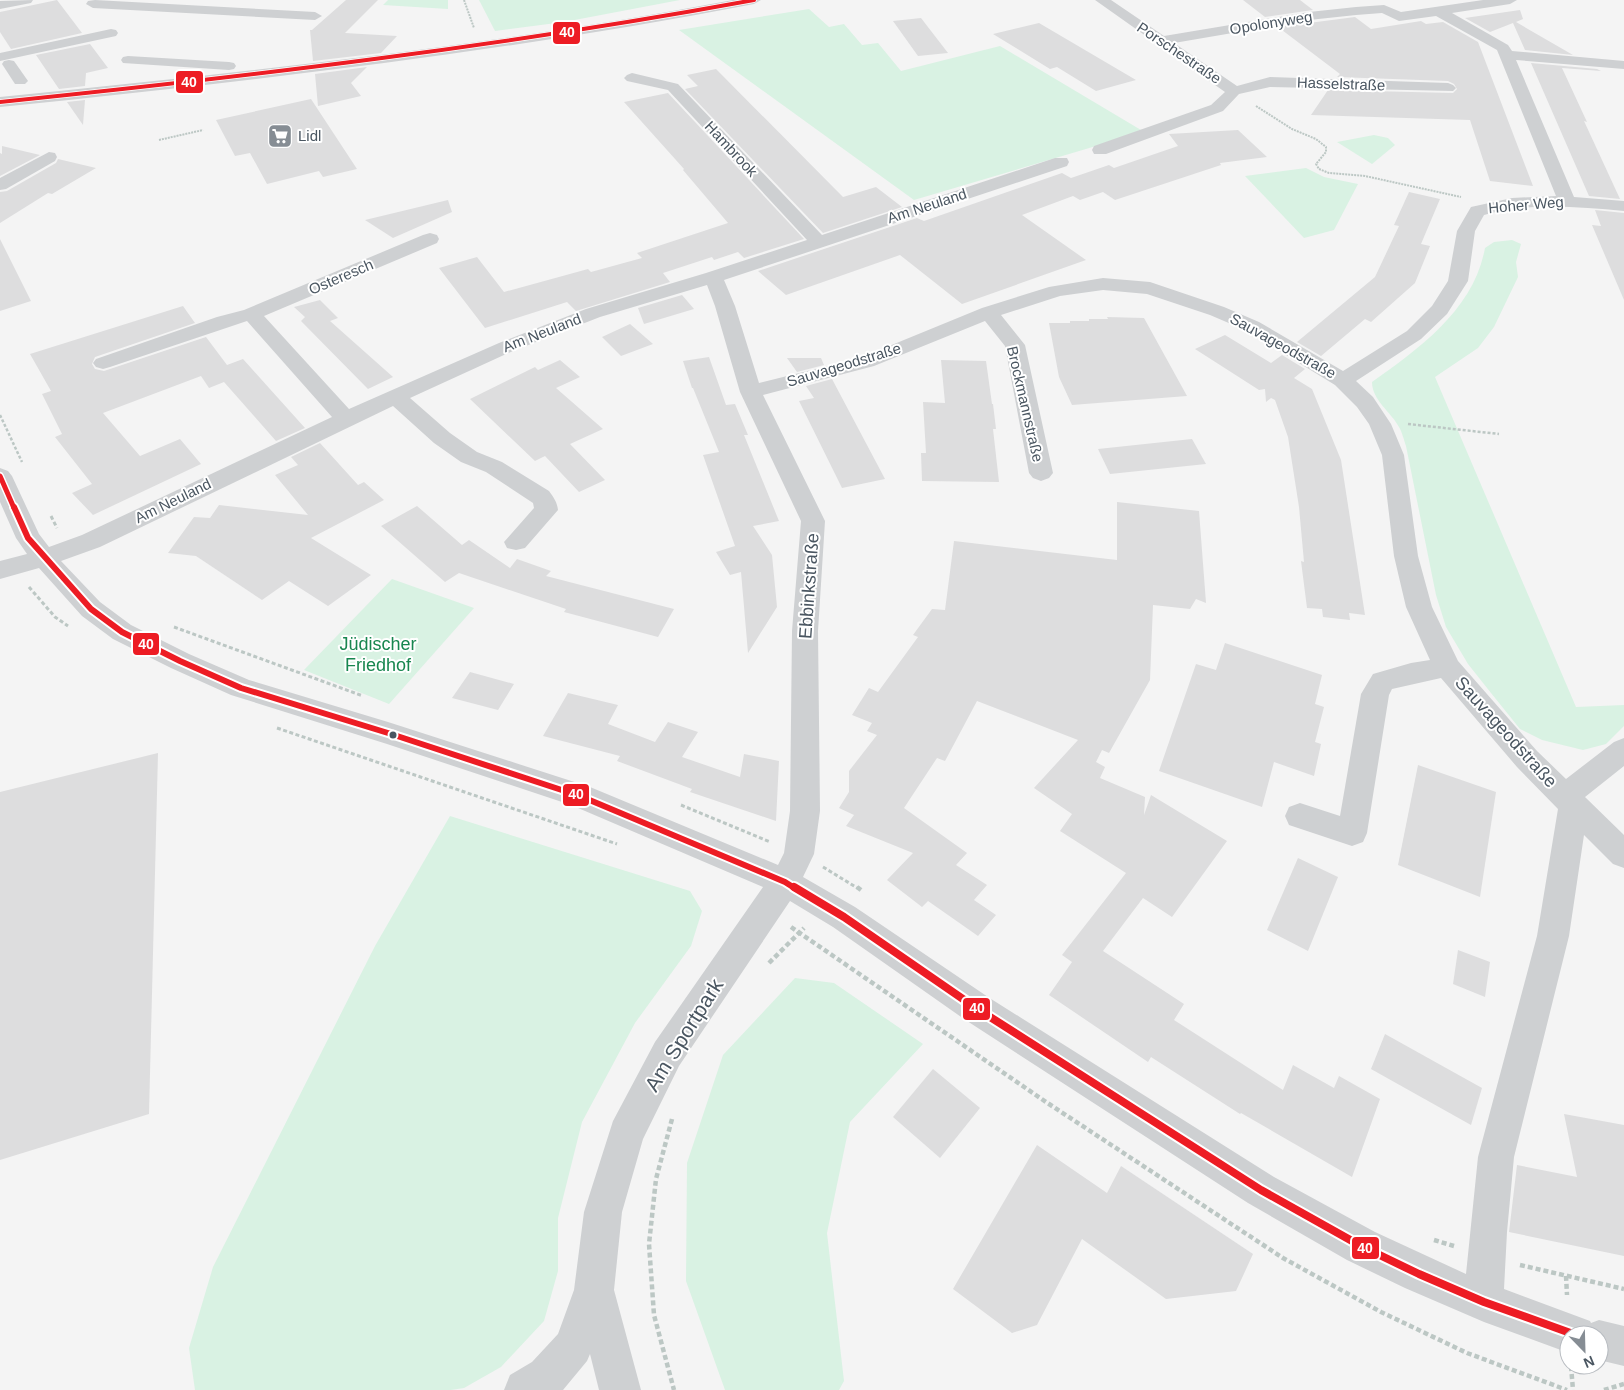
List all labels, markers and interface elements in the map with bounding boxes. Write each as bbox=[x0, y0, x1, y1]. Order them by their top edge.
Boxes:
street label: Opolonyweg bbox=[1228, 8, 1313, 37]
street label: Porschestraße bbox=[1134, 18, 1224, 87]
line badge: 40 bbox=[552, 21, 581, 45]
text: 40 bbox=[559, 24, 575, 40]
line badge: 40 bbox=[175, 70, 204, 94]
street label: Hasselstraße bbox=[1297, 73, 1385, 94]
text: 40 bbox=[181, 74, 197, 90]
street label: Hambrook bbox=[702, 118, 762, 180]
supermarket icon: Lidl bbox=[267, 123, 293, 149]
place label: Lidl bbox=[298, 127, 321, 144]
street label: Am Neuland bbox=[885, 185, 969, 226]
street label: Hoher Weg bbox=[1488, 193, 1564, 216]
street label: Osteresch bbox=[306, 255, 376, 298]
street label: Sauvageodstraße bbox=[1227, 309, 1339, 382]
street label: Am Neuland bbox=[500, 310, 583, 355]
street label: Sauvageodstraße bbox=[785, 339, 903, 390]
street label: Brockmannstraße bbox=[1004, 344, 1047, 463]
street label: Am Neuland bbox=[132, 475, 214, 526]
street label: Ebbinkstraße bbox=[795, 532, 823, 640]
line badge: 40 bbox=[132, 632, 160, 656]
park label: Jüdischer Friedhof bbox=[339, 634, 417, 675]
text: 40 bbox=[138, 636, 154, 652]
street label: Sauvageodstraße bbox=[1451, 673, 1561, 791]
unlabelled marker bbox=[388, 730, 398, 740]
line badge: 40 bbox=[562, 783, 590, 807]
text: 40 bbox=[568, 786, 584, 802]
street label: Am Sportpark bbox=[640, 974, 728, 1095]
line badge: 40 bbox=[962, 997, 991, 1021]
text: 40 bbox=[969, 1000, 985, 1016]
line badge: 40 bbox=[1351, 1236, 1380, 1260]
text: 40 bbox=[1357, 1240, 1373, 1256]
north arrow bbox=[1559, 1325, 1609, 1375]
text: N bbox=[1581, 1353, 1597, 1371]

